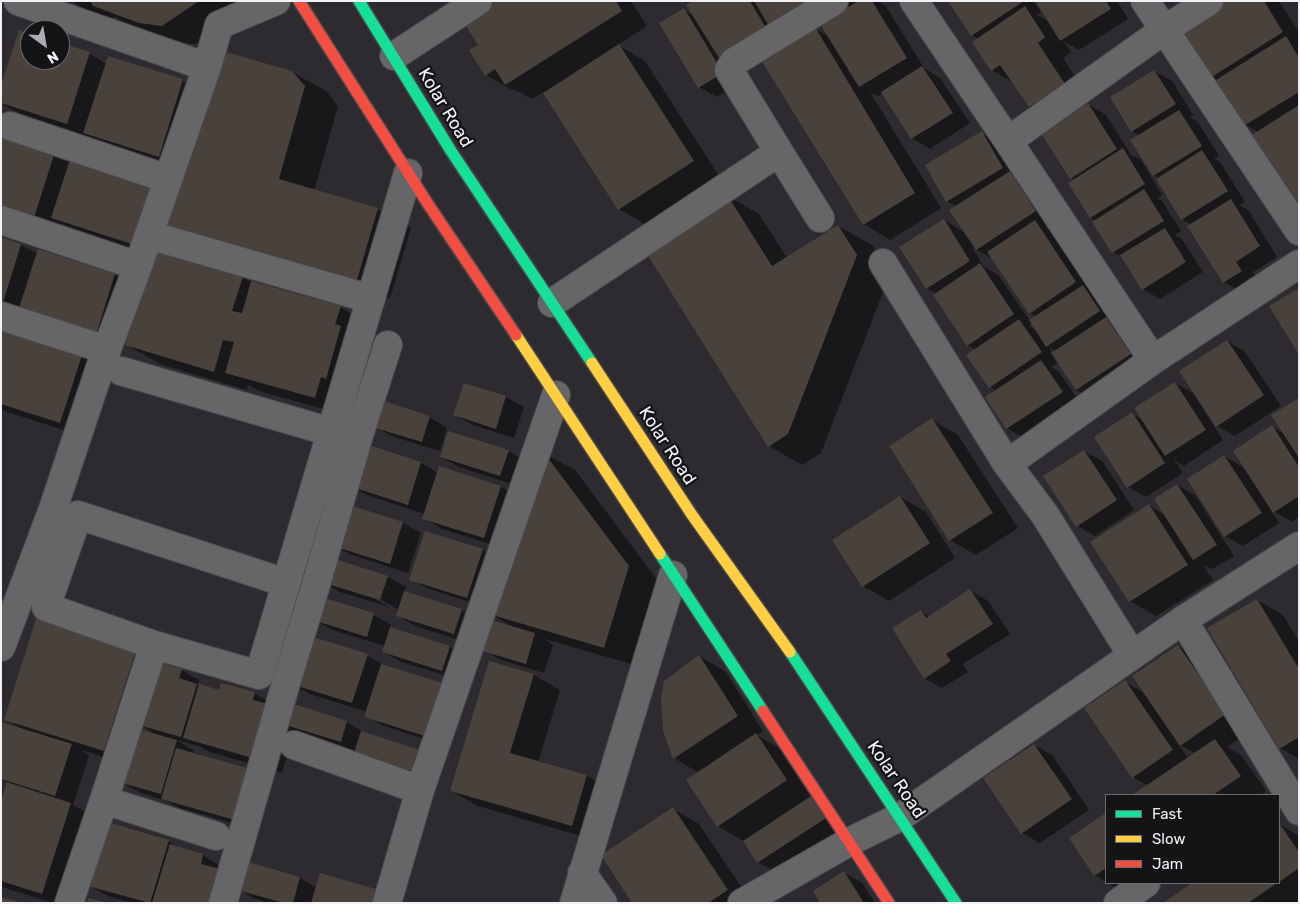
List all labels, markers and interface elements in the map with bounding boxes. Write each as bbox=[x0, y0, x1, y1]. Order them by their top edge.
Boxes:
north arrow bbox=[20, 20, 70, 70]
text: N bbox=[44, 47, 61, 67]
street label: Kolar Road bbox=[413, 64, 477, 152]
street label: Kolar Road bbox=[634, 403, 700, 489]
street label: Kolar Road bbox=[862, 737, 930, 823]
legend bbox=[1105, 794, 1280, 884]
text: Fast bbox=[1152, 805, 1182, 823]
text: Slow bbox=[1152, 830, 1185, 848]
text: Jam bbox=[1152, 855, 1183, 873]

